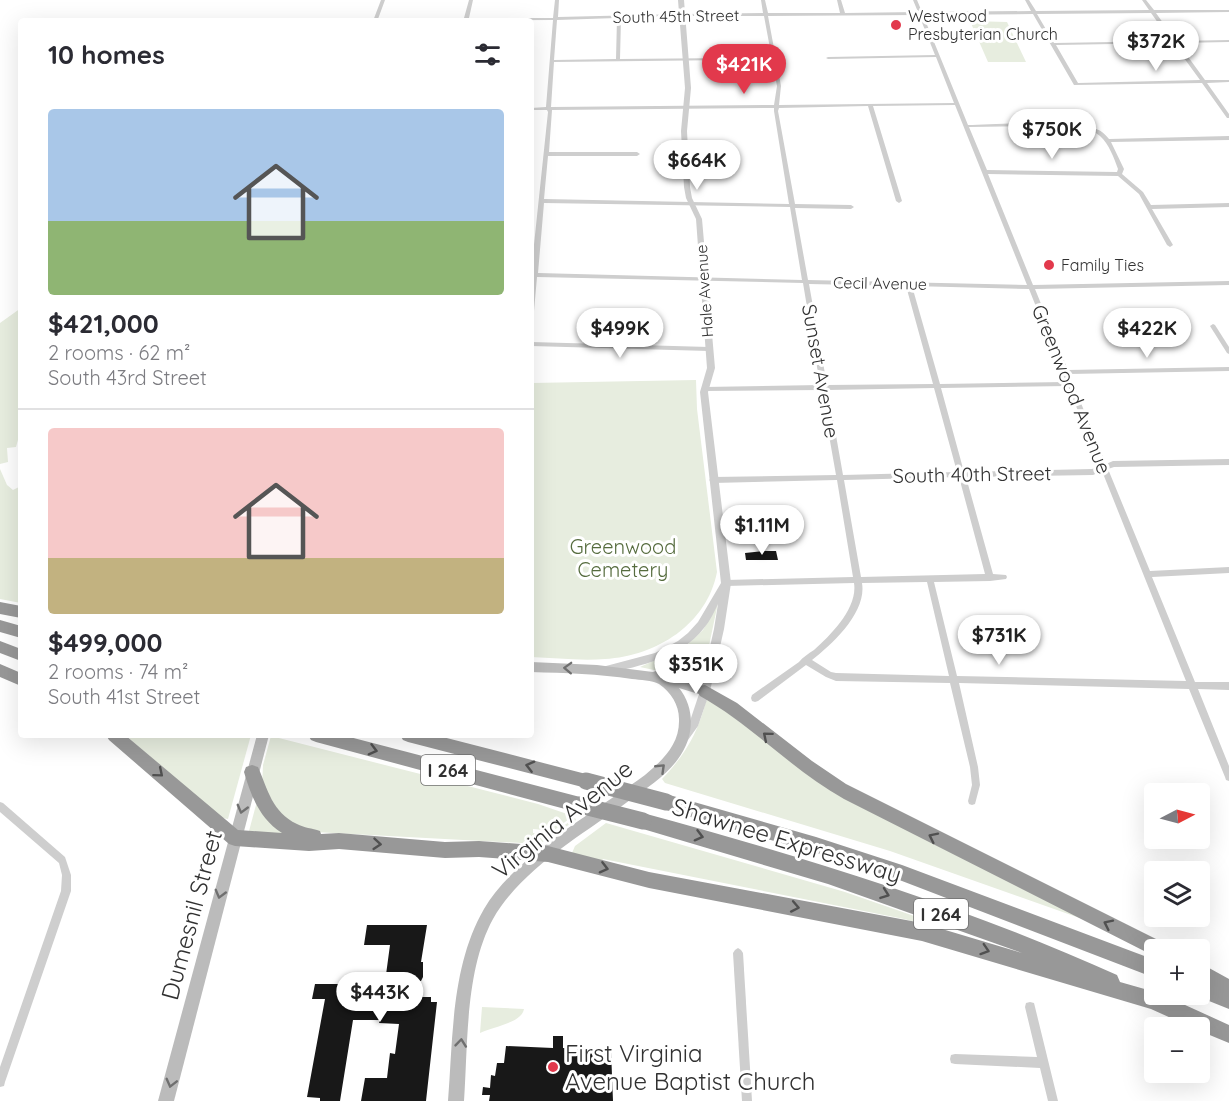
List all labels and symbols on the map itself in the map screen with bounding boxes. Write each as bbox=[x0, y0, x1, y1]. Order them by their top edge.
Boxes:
street label: South 45th Street bbox=[613, 5, 739, 27]
place label: Westwood Presbyterian Church bbox=[908, 6, 1058, 44]
marker: Westwood Presbyterian Church bbox=[889, 18, 903, 32]
pin: $372K bbox=[1114, 21, 1198, 72]
pin: $421K bbox=[702, 44, 786, 95]
pin: $750K bbox=[1010, 109, 1094, 160]
pin: $664K bbox=[655, 140, 739, 191]
street label: Hale Avenue bbox=[691, 244, 717, 338]
place label: Family Ties bbox=[1061, 255, 1144, 275]
marker: Family Ties bbox=[1042, 258, 1056, 272]
street label: Cecil Avenue bbox=[833, 272, 927, 294]
street label: Greenwood Avenue bbox=[1027, 301, 1117, 477]
street label: Sunset Avenue bbox=[797, 302, 845, 440]
pin: $499K bbox=[578, 308, 662, 359]
pin: $422K bbox=[1105, 308, 1189, 359]
street label: South 40th Street bbox=[892, 460, 1052, 488]
pin: $1.11M bbox=[713, 505, 811, 556]
park label: Greenwood Cemetery bbox=[570, 534, 676, 582]
pin: $731K bbox=[957, 615, 1041, 666]
pin: $351K bbox=[654, 644, 738, 695]
one-way arrow bbox=[564, 662, 573, 674]
one-way arrow bbox=[763, 732, 774, 743]
one-way arrow bbox=[367, 743, 378, 755]
street label: Virginia Avenue bbox=[486, 753, 638, 885]
road number: I 264 bbox=[421, 755, 475, 785]
one-way arrow bbox=[525, 761, 535, 774]
one-way arrow bbox=[653, 764, 664, 775]
one-way arrow bbox=[152, 765, 163, 776]
north arrow bbox=[1144, 783, 1210, 849]
street label: Shawnee Expressway bbox=[669, 791, 905, 889]
one-way arrow bbox=[237, 804, 250, 814]
street label: Dumesnil Street bbox=[154, 827, 228, 1003]
one-way arrow bbox=[693, 829, 704, 841]
one-way arrow bbox=[929, 833, 940, 844]
one-way arrow bbox=[373, 837, 382, 850]
one-way arrow bbox=[599, 861, 609, 874]
one-way arrow bbox=[879, 887, 890, 900]
one-way arrow bbox=[214, 889, 227, 899]
road number: I 264 bbox=[914, 899, 968, 929]
one-way arrow bbox=[790, 900, 800, 913]
one-way arrow bbox=[1103, 919, 1114, 931]
one-way arrow bbox=[979, 943, 990, 956]
pin: $443K bbox=[338, 972, 422, 1023]
one-way arrow bbox=[454, 1038, 467, 1047]
place label: First Virginia Avenue Baptist Church bbox=[565, 1038, 815, 1096]
marker: First Virginia Avenue Baptist Church bbox=[546, 1060, 560, 1074]
one-way arrow bbox=[166, 1077, 178, 1088]

